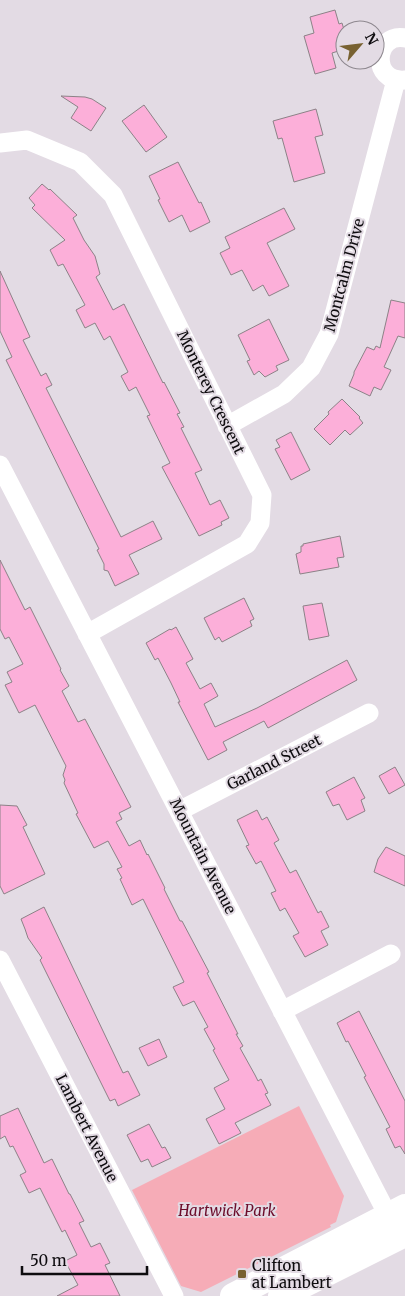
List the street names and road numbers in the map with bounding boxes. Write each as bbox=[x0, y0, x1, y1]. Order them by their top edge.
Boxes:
street label: Montcalm Drive bbox=[320, 216, 368, 334]
street label: Monterey Crescent bbox=[173, 327, 249, 457]
street label: Garland Street bbox=[224, 730, 325, 794]
street label: Mountain Avenue bbox=[166, 795, 240, 917]
street label: Lambert Avenue bbox=[52, 1071, 122, 1185]

